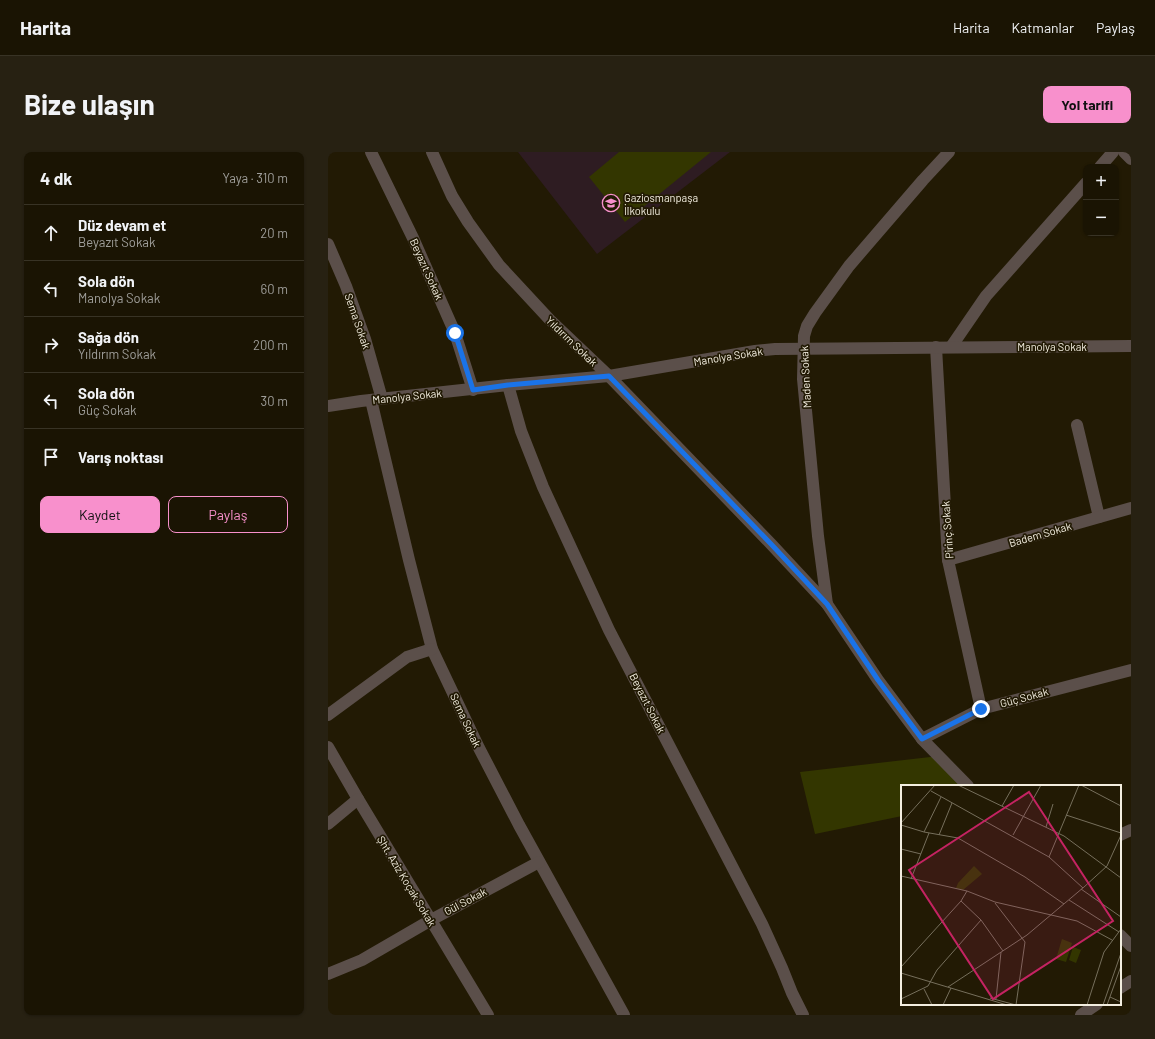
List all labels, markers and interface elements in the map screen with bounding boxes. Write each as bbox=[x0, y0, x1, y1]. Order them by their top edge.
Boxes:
text: Harita bbox=[20, 16, 71, 39]
text: Harita bbox=[953, 19, 990, 36]
text: Katmanlar bbox=[1012, 19, 1074, 36]
text: Paylaş bbox=[1096, 19, 1135, 36]
button: Yol tarifi bbox=[1043, 86, 1131, 123]
text: Bize ulaşın bbox=[24, 87, 155, 121]
map controls bbox=[1083, 164, 1119, 236]
button: + bbox=[1083, 164, 1119, 200]
text: 4 dk bbox=[40, 168, 72, 188]
text: Yaya · 310 m bbox=[222, 170, 288, 186]
place label: Gaziosmanpaşa İlkokulu bbox=[624, 191, 698, 217]
school or university icon: Gaziosmanpaşa İlkokulu bbox=[601, 193, 621, 213]
button: − bbox=[1083, 200, 1119, 236]
text: Düz devam et bbox=[78, 216, 166, 234]
icon: ahead bbox=[40, 222, 62, 244]
text: 20 m bbox=[260, 225, 288, 241]
text: Beyazıt Sokak bbox=[78, 234, 156, 250]
street label: Beyazıt Sokak bbox=[408, 236, 446, 302]
text: Sola dön bbox=[78, 272, 135, 290]
icon: left bbox=[40, 278, 62, 300]
text: 60 m bbox=[261, 281, 288, 297]
text: Manolya Sokak bbox=[78, 290, 160, 306]
street label: Sema Sokak bbox=[342, 291, 374, 351]
street label: Yıldırım Sokak bbox=[544, 313, 601, 369]
route start bbox=[446, 324, 464, 342]
text: Sağa dön bbox=[78, 328, 139, 346]
icon: right bbox=[40, 334, 62, 356]
text: 200 m bbox=[253, 337, 288, 353]
street label: Manolya Sokak bbox=[1017, 340, 1087, 353]
street label: Manolya Sokak bbox=[693, 344, 764, 368]
street label: Maden Sokak bbox=[797, 345, 813, 409]
text: Yıldırım Sokak bbox=[78, 346, 156, 362]
text: Sola dön bbox=[78, 384, 135, 402]
street label: Manolya Sokak bbox=[372, 386, 443, 406]
icon: left bbox=[40, 390, 62, 412]
text: 30 m bbox=[261, 393, 288, 409]
text: Güç Sokak bbox=[78, 402, 137, 418]
icon: arrive bbox=[40, 446, 62, 468]
text: Varış noktası bbox=[78, 448, 163, 466]
button: Kaydet bbox=[40, 496, 160, 533]
button: Paylaş bbox=[168, 496, 288, 533]
street label: Pirinç Sokak bbox=[938, 500, 956, 559]
street label: Badem Sokak bbox=[1007, 519, 1073, 549]
street label: Beyazıt Sokak bbox=[627, 671, 669, 736]
street label: Güç Sokak bbox=[998, 684, 1050, 710]
street label: Sema Sokak bbox=[448, 691, 484, 750]
route end bbox=[972, 700, 990, 718]
inset map bbox=[901, 785, 1121, 1005]
street label: Şht. Aziz Koçak Sokak bbox=[375, 833, 439, 929]
street label: Gül Sokak bbox=[441, 884, 489, 918]

